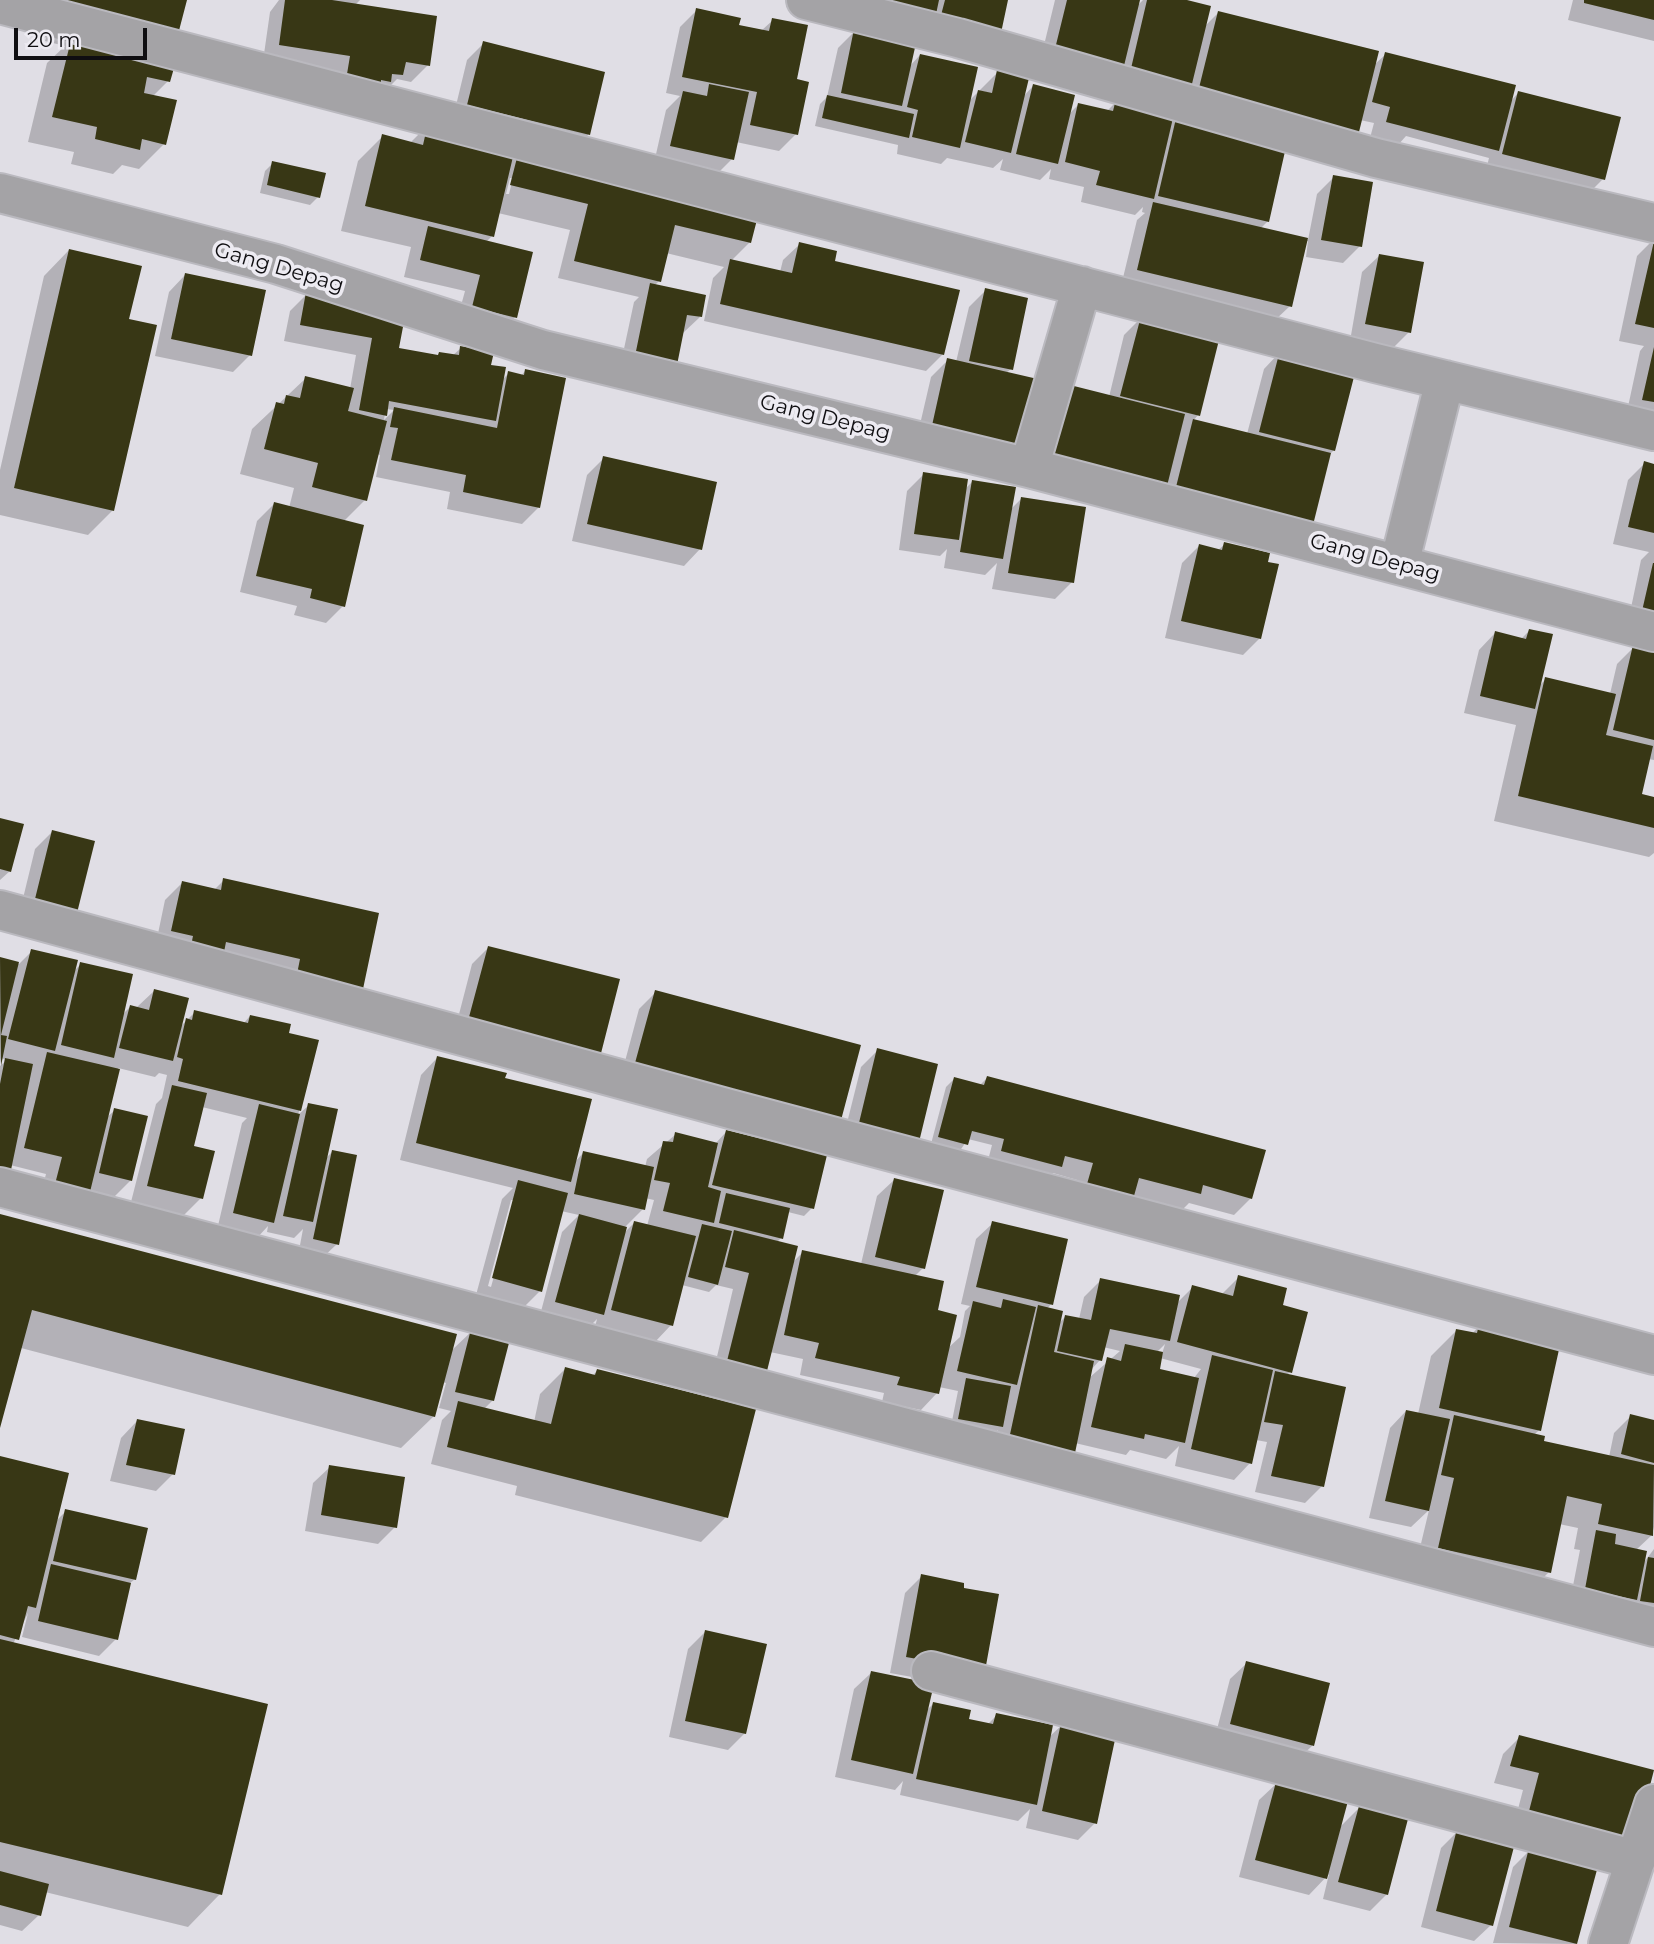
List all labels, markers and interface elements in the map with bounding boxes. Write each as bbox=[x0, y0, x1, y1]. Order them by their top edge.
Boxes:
scale bar bbox=[18, 14, 150, 58]
text: 20 m bbox=[27, 27, 81, 52]
street label: Gang Depag bbox=[211, 237, 347, 299]
street label: Gang Depag bbox=[757, 390, 893, 446]
street label: Gang Depag bbox=[1307, 529, 1443, 587]

